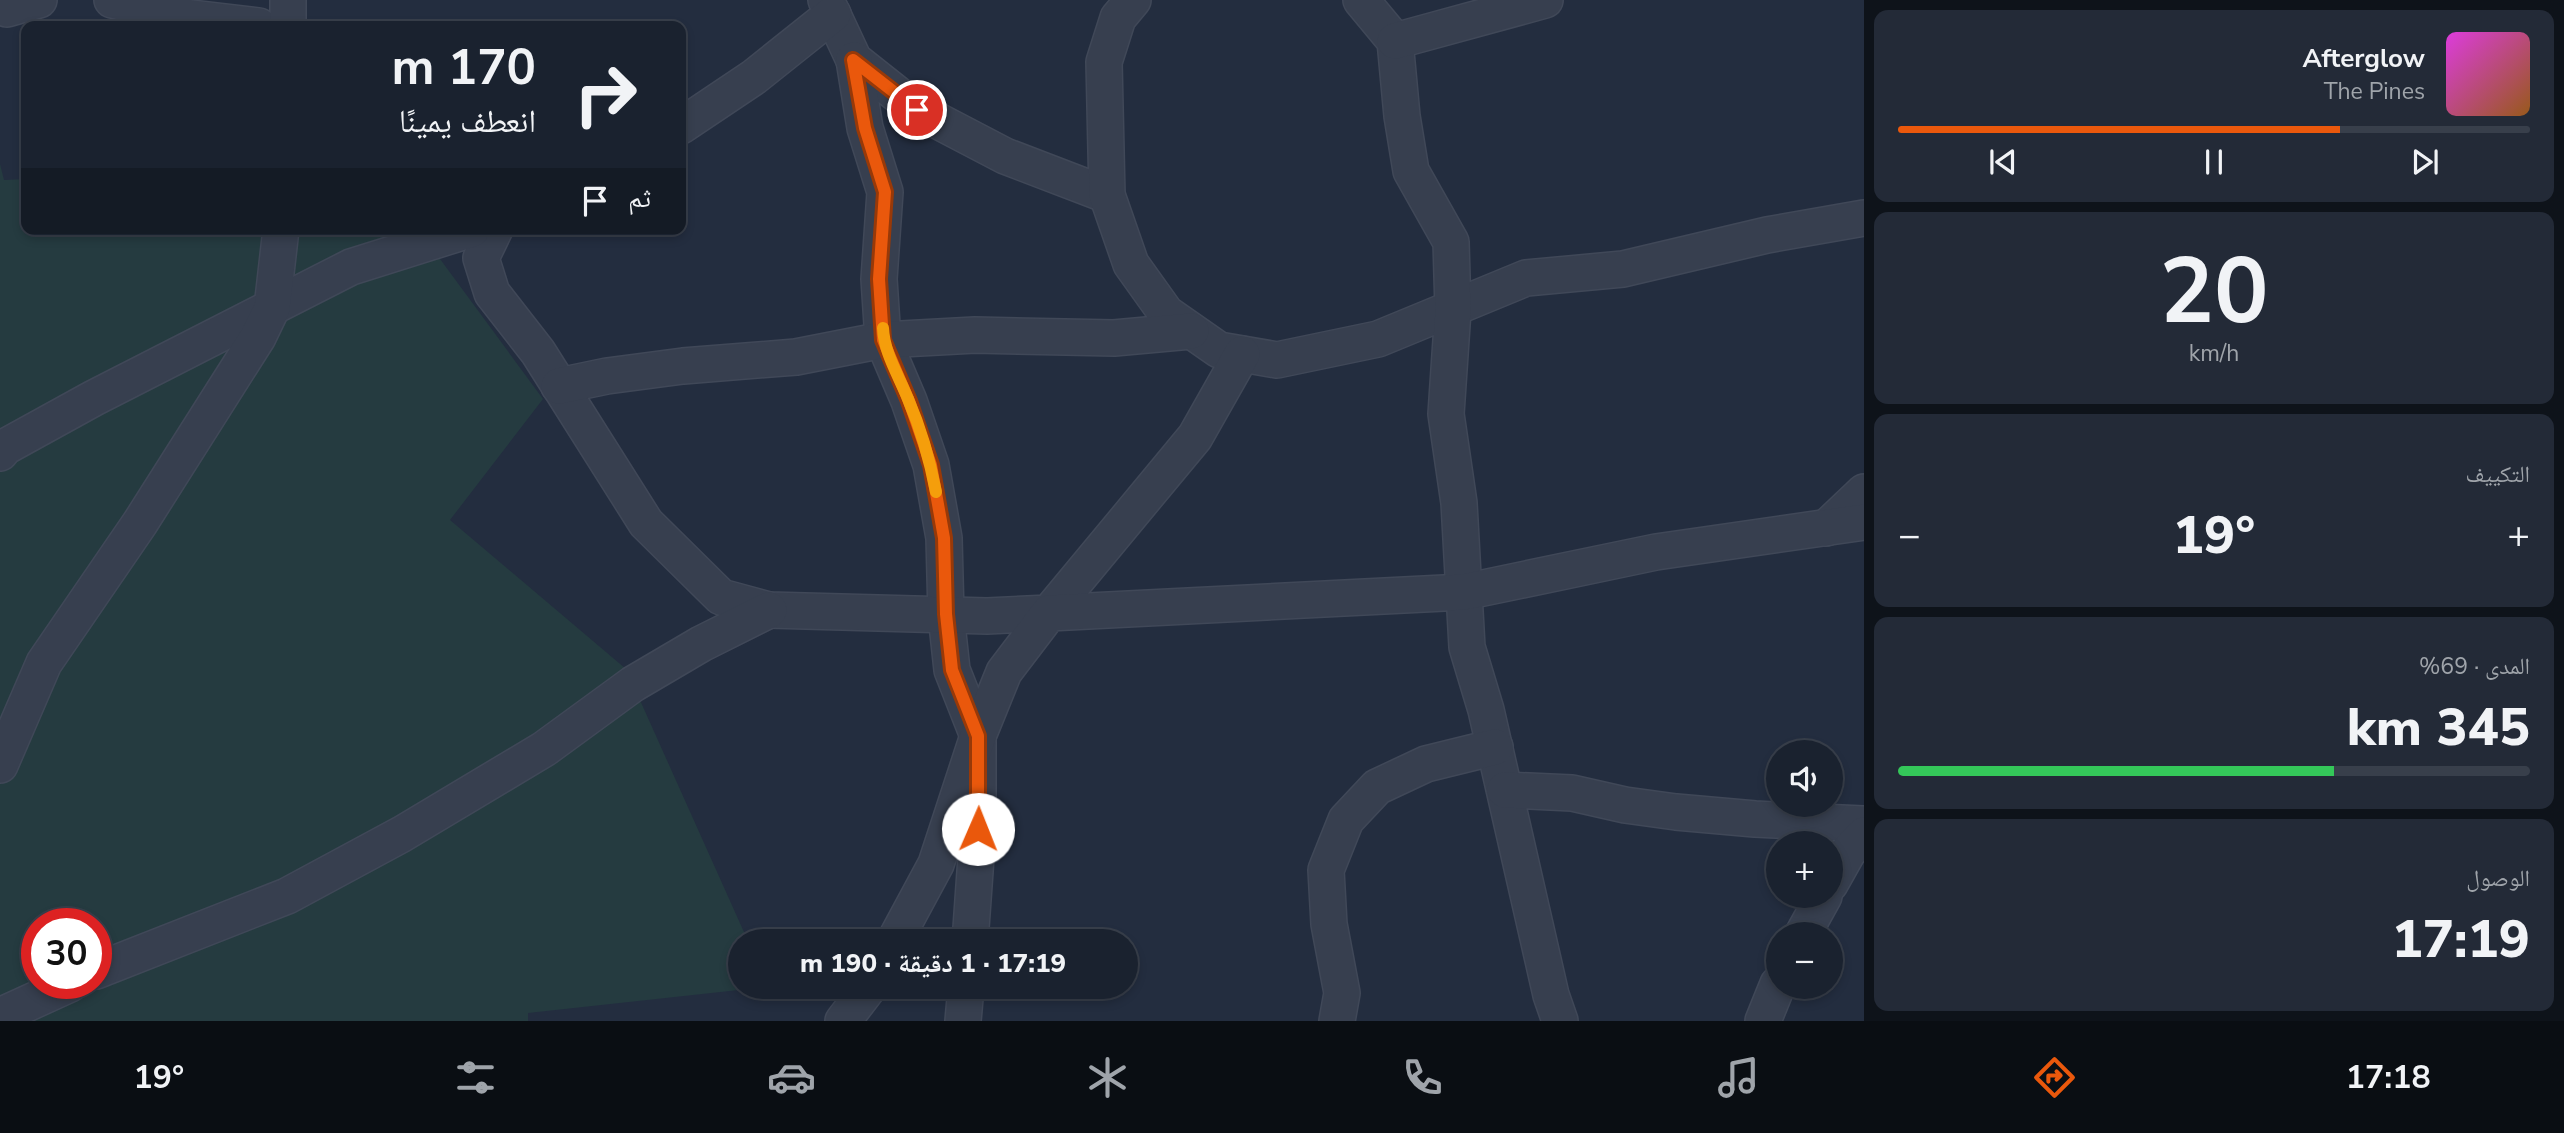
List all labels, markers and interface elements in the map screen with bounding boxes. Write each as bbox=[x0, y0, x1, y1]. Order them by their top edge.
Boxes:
text: 170 m bbox=[392, 34, 536, 101]
text: Afterglow bbox=[2302, 41, 2425, 76]
icon: right bbox=[560, 49, 651, 140]
text: The Pines bbox=[2324, 76, 2425, 107]
pin bbox=[887, 80, 947, 140]
icon: arrive bbox=[898, 91, 936, 129]
text: انعطف يمينًا bbox=[399, 100, 536, 143]
icon: previous bbox=[1984, 143, 2022, 181]
icon: pause bbox=[2195, 143, 2233, 181]
icon: next bbox=[2406, 143, 2444, 181]
text: ثم bbox=[628, 181, 651, 216]
icon: arrive bbox=[576, 182, 614, 220]
text: 20 bbox=[2159, 230, 2269, 354]
text: km/h bbox=[2189, 338, 2239, 369]
text: التكييف bbox=[2465, 459, 2530, 490]
text: 19° bbox=[2173, 500, 2255, 571]
text: − bbox=[1898, 510, 1921, 561]
text: + bbox=[2507, 510, 2530, 561]
text: المدى · 69% bbox=[2419, 651, 2530, 682]
text: 345 km bbox=[2347, 692, 2530, 763]
map controls bbox=[1766, 740, 1843, 999]
button: sound bbox=[1766, 740, 1843, 817]
position arrow bbox=[941, 792, 1015, 866]
button: + bbox=[1766, 831, 1843, 908]
text: الوصول bbox=[2466, 863, 2530, 894]
text: 17:19 bbox=[2392, 904, 2530, 975]
speed limit sign: 30 bbox=[21, 908, 112, 999]
button: − bbox=[1766, 922, 1843, 999]
text: 17:19 · 1 دقيقة · 190 m bbox=[800, 946, 1066, 981]
icon: filters bbox=[451, 1053, 500, 1102]
icon: car bbox=[767, 1053, 816, 1102]
icon: climate bbox=[1083, 1053, 1132, 1102]
icon: phone bbox=[1398, 1053, 1447, 1102]
icon: music bbox=[1714, 1053, 1763, 1102]
icon: directions bbox=[2030, 1053, 2079, 1102]
text: 19° bbox=[134, 1056, 184, 1099]
text: 17:18 bbox=[2346, 1056, 2431, 1099]

